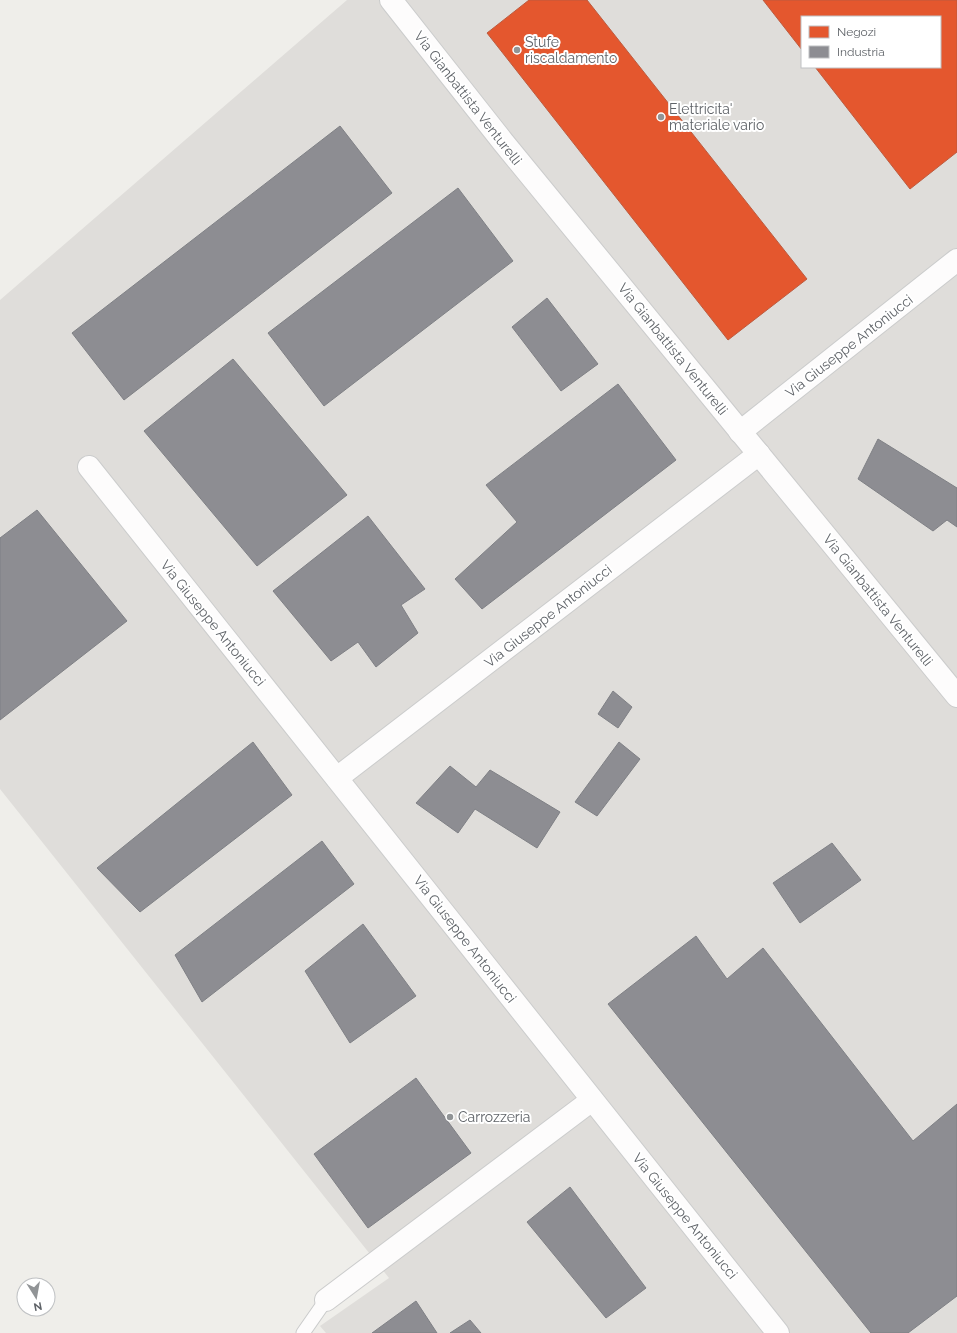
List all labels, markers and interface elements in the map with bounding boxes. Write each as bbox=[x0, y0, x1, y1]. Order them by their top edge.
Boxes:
legend bbox=[801, 16, 941, 68]
text: Negozi bbox=[837, 25, 876, 39]
street label: Via Gianbattista Venturelli bbox=[411, 28, 525, 168]
place label: Stufe riscaldamento bbox=[525, 34, 617, 66]
marker: Stufe riscaldamento bbox=[512, 45, 522, 55]
text: Industria bbox=[837, 45, 885, 59]
place label: Elettricita' materiale vario bbox=[669, 101, 764, 133]
marker: Elettricita' materiale vario bbox=[656, 112, 666, 122]
street label: Via Gianbattista Venturelli bbox=[615, 280, 731, 418]
street label: Via Giuseppe Antoniucci bbox=[782, 291, 916, 401]
street label: Via Gianbattista Venturelli bbox=[820, 531, 936, 669]
street label: Via Giuseppe Antoniucci bbox=[157, 557, 269, 689]
street label: Via Giuseppe Antoniucci bbox=[481, 561, 615, 671]
street label: Via Giuseppe Antoniucci bbox=[410, 872, 520, 1006]
place label: Carrozzeria bbox=[458, 1109, 530, 1125]
marker: Carrozzeria bbox=[445, 1112, 455, 1122]
street label: Via Giuseppe Antoniucci bbox=[629, 1150, 741, 1282]
north arrow bbox=[16, 1277, 56, 1317]
text: N bbox=[32, 1299, 43, 1314]

